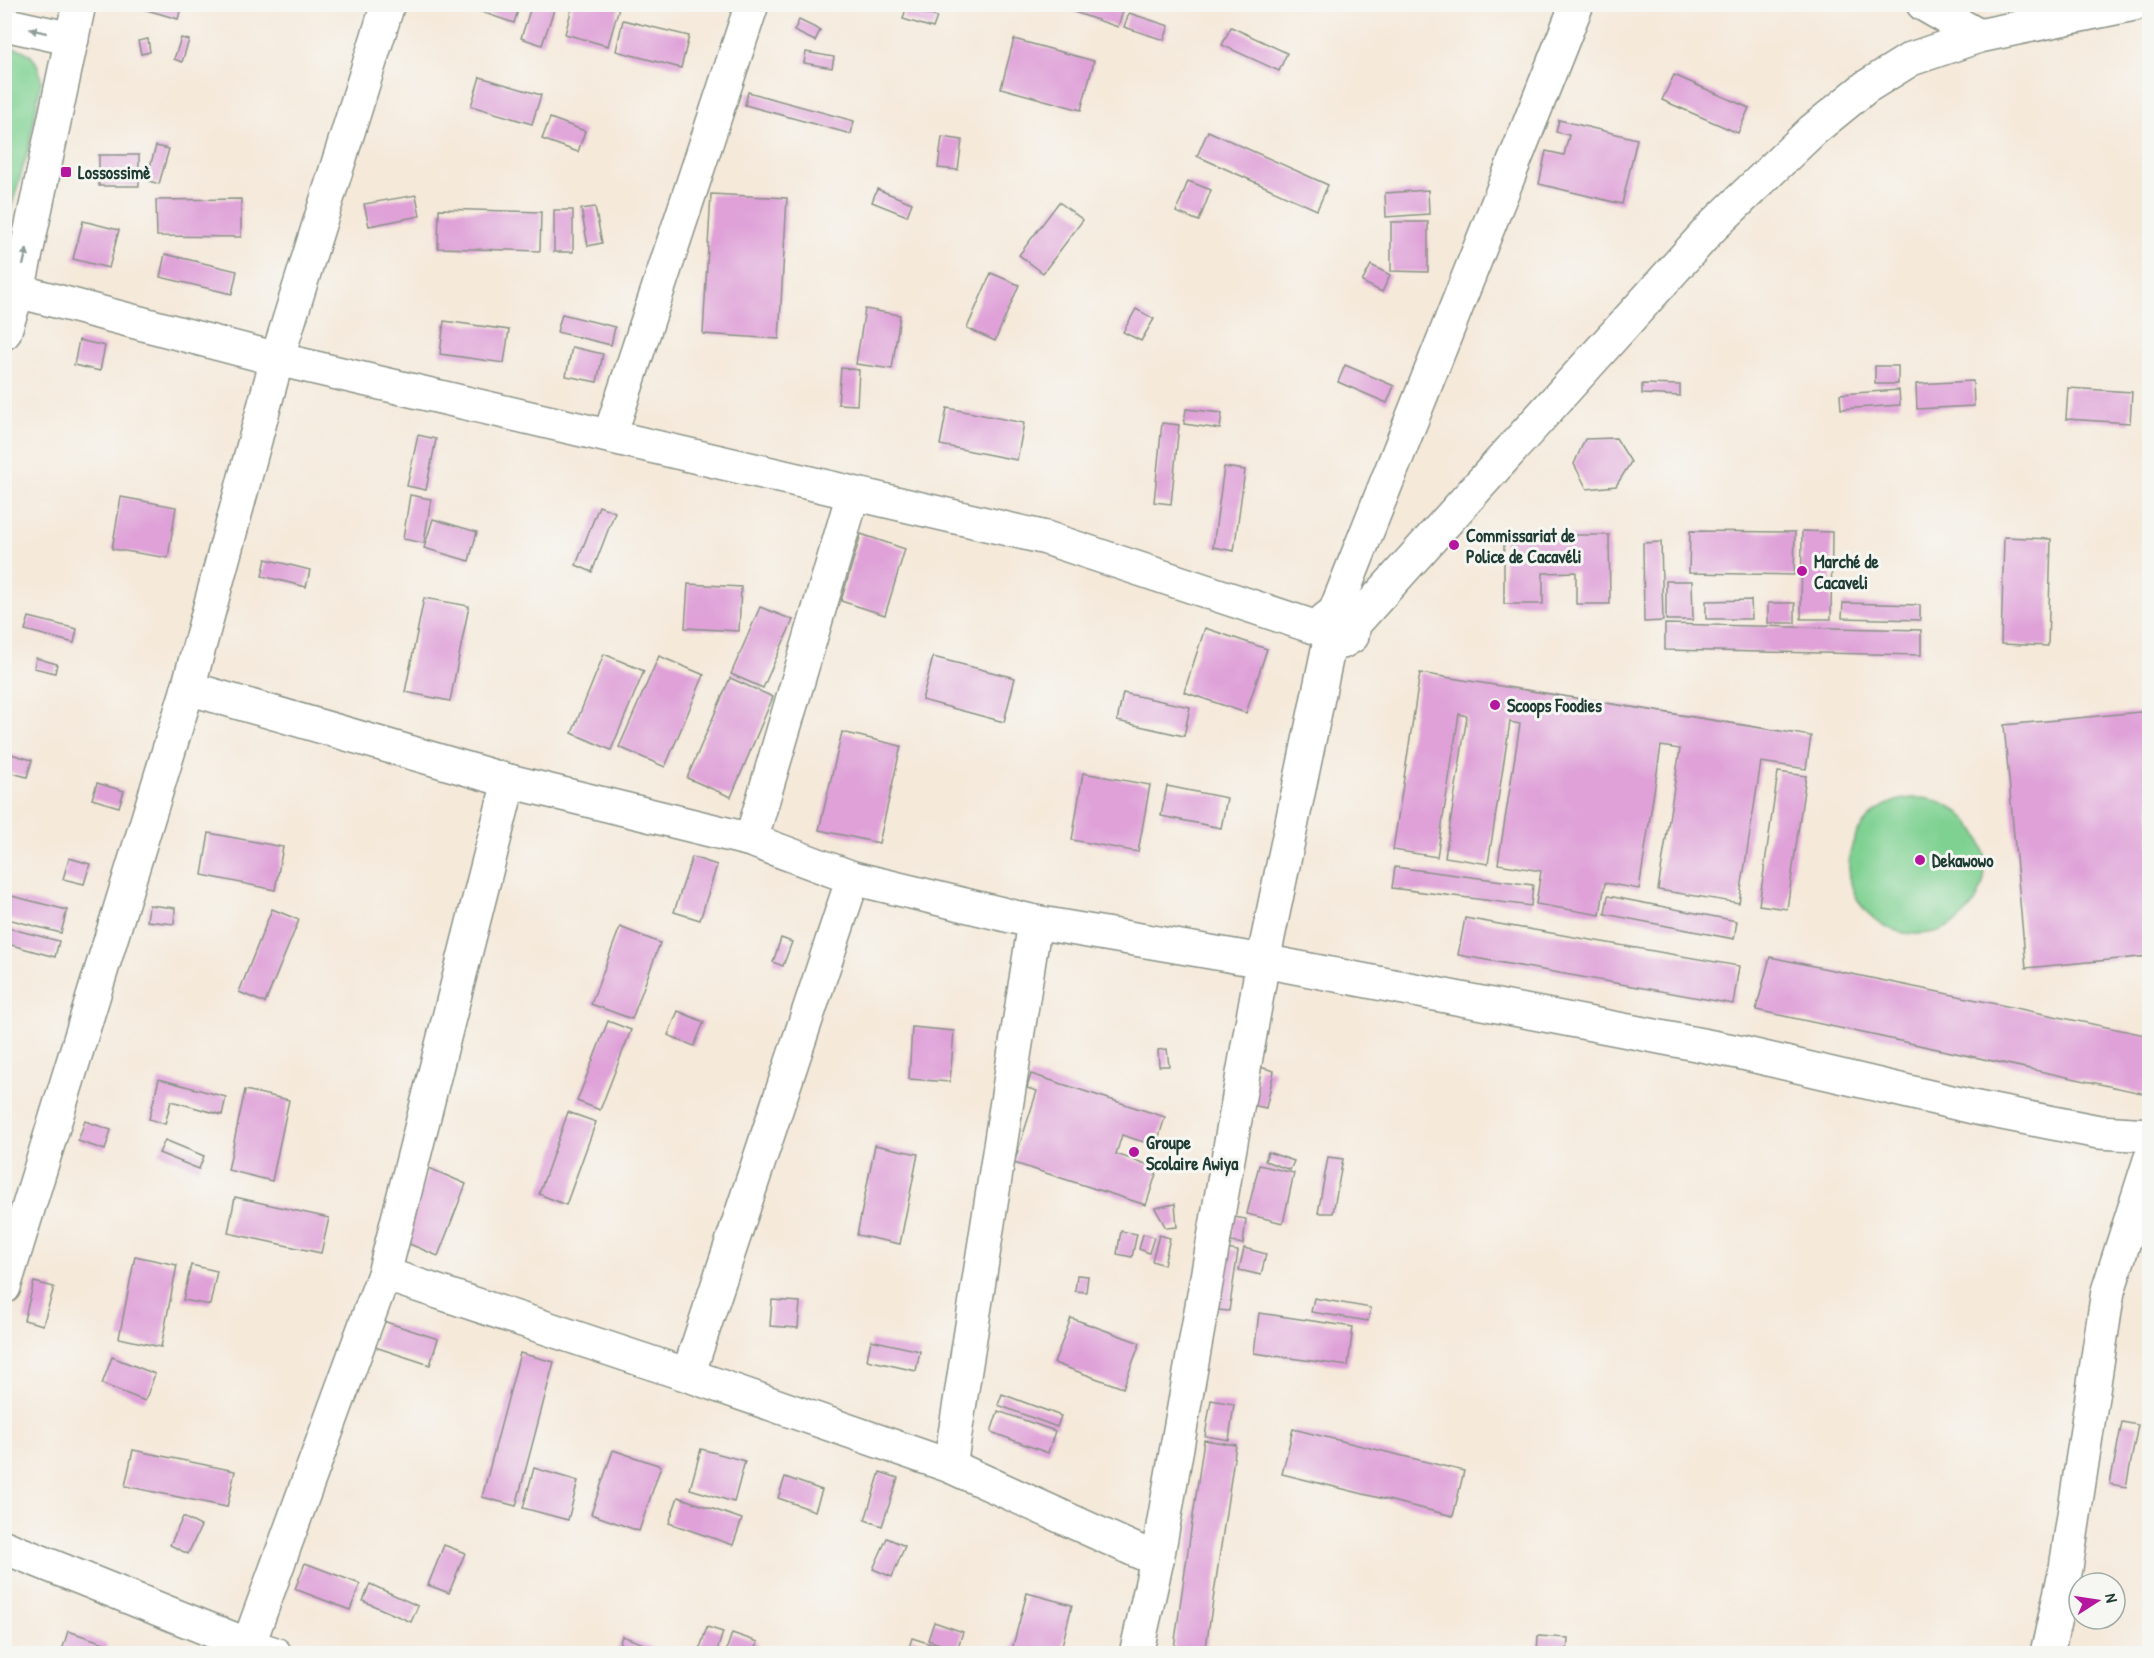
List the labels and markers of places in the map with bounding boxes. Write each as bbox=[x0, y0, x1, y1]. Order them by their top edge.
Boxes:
place label: Lossossimè bbox=[78, 160, 151, 185]
marker: Lossossimè bbox=[59, 165, 73, 179]
place label: Commissariat de Police de Cacavéli bbox=[1466, 523, 1582, 569]
marker: Commissariat de Police de Cacavéli bbox=[1447, 538, 1461, 552]
place label: Marché de Cacaveli bbox=[1814, 549, 1880, 595]
marker: Marché de Cacaveli bbox=[1795, 564, 1809, 578]
place label: Scoops Foodies bbox=[1507, 693, 1602, 719]
marker: Scoops Foodies bbox=[1488, 698, 1502, 712]
place label: Dekawowo bbox=[1932, 848, 1994, 873]
marker: Dekawowo bbox=[1913, 853, 1927, 867]
place label: Groupe Scolaire Awiya bbox=[1146, 1130, 1239, 1177]
marker: Groupe Scolaire Awiya bbox=[1127, 1145, 1141, 1159]

